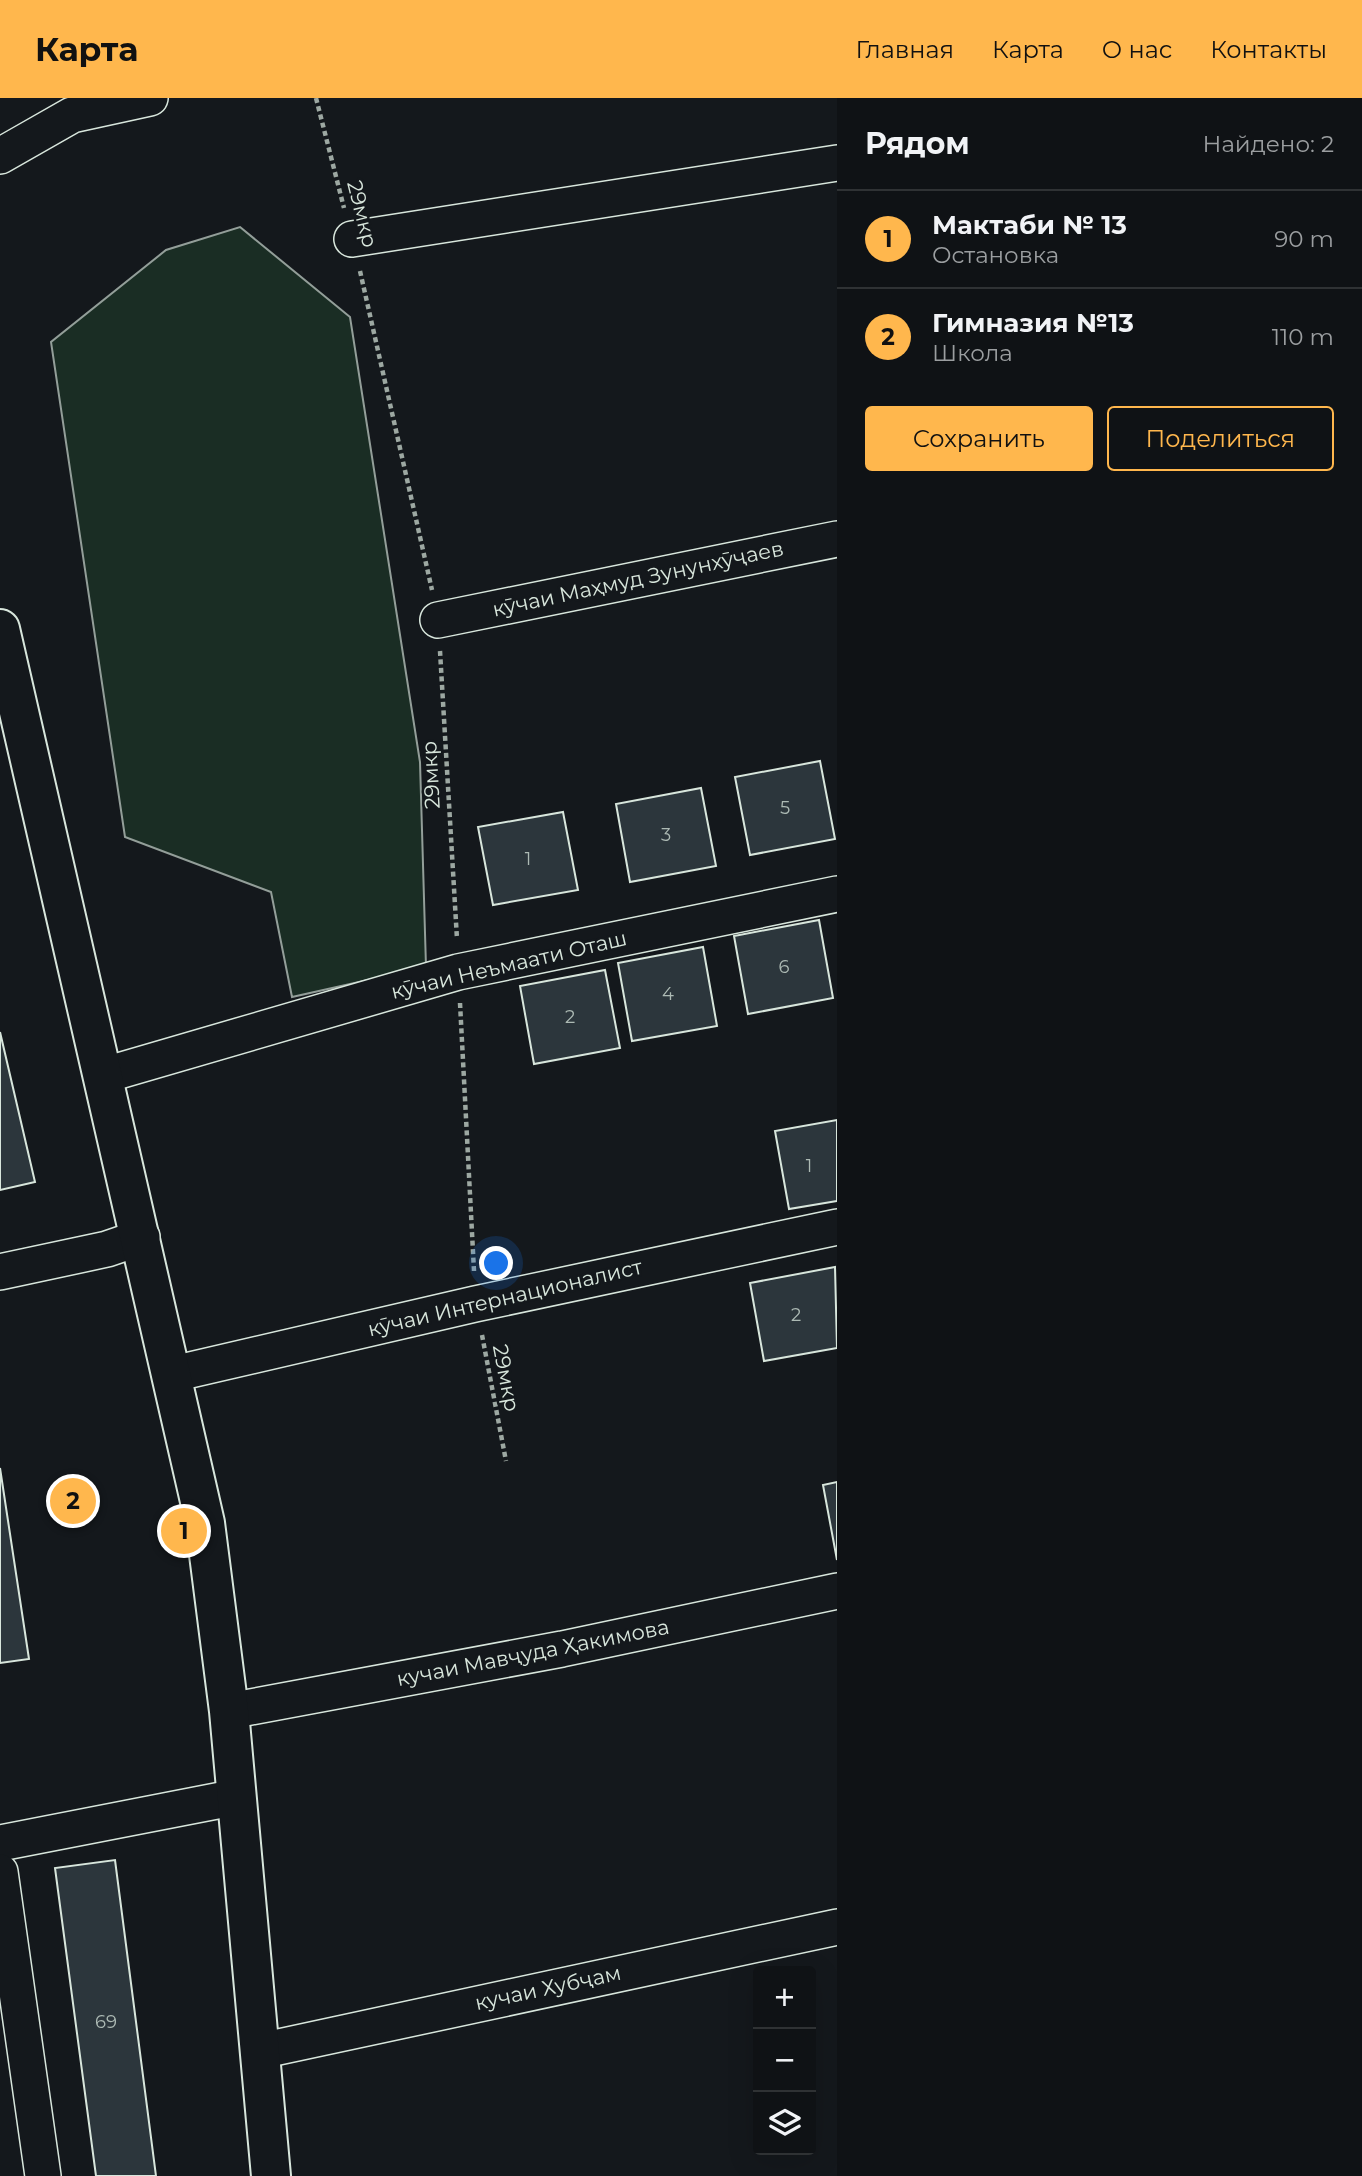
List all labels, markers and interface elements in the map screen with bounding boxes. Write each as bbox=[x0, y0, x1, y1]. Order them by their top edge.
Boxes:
text: Карта bbox=[35, 29, 138, 69]
text: Главная bbox=[856, 35, 954, 64]
text: Карта bbox=[992, 35, 1064, 64]
text: О нас bbox=[1102, 35, 1172, 64]
text: Контакты bbox=[1210, 35, 1327, 64]
text: Рядом bbox=[865, 125, 970, 162]
text: Найдено: 2 bbox=[1203, 130, 1334, 158]
street label: 29мкр bbox=[342, 178, 383, 250]
text: Мактаби № 13 bbox=[932, 209, 1127, 241]
text: 1 bbox=[883, 225, 893, 253]
text: 90 m bbox=[1274, 225, 1334, 253]
text: Остановка bbox=[932, 241, 1059, 269]
text: Гимназия №13 bbox=[932, 307, 1134, 339]
text: 2 bbox=[881, 323, 895, 351]
text: 110 m bbox=[1272, 323, 1334, 351]
text: Школа bbox=[932, 339, 1013, 367]
button: Сохранить bbox=[865, 406, 1093, 471]
button: Поделиться bbox=[1107, 406, 1334, 471]
street label: кӯчаи Маҳмуд Зунунхӯҷаев bbox=[490, 535, 786, 622]
street label: 29мкр bbox=[416, 740, 445, 810]
house number: 5 bbox=[780, 797, 790, 819]
house number: 3 bbox=[661, 824, 671, 846]
house number: 1 bbox=[525, 848, 531, 870]
street label: кӯчаи Неъмаати Оташ bbox=[389, 925, 629, 1004]
house number: 6 bbox=[779, 956, 790, 978]
house number: 4 bbox=[662, 983, 674, 1005]
house number: 2 bbox=[565, 1006, 575, 1028]
house number: 1 bbox=[806, 1155, 812, 1177]
your location bbox=[479, 1246, 513, 1280]
street label: кӯчаи Интернационалист bbox=[365, 1254, 645, 1341]
house number: 2 bbox=[791, 1304, 801, 1326]
street label: 29мкр bbox=[488, 1342, 525, 1414]
pin: 2 bbox=[50, 1475, 96, 1527]
pin: 1 bbox=[161, 1505, 207, 1557]
street label: кучаи Мавҷуда Ҳакимова bbox=[394, 1614, 671, 1691]
street label: кучаи Хубҷам bbox=[473, 1960, 623, 2015]
map controls bbox=[753, 1966, 816, 2155]
button: + bbox=[753, 1966, 816, 2029]
house number: 69 bbox=[95, 2011, 117, 2033]
button: − bbox=[753, 2029, 816, 2092]
button: layers bbox=[753, 2092, 816, 2155]

